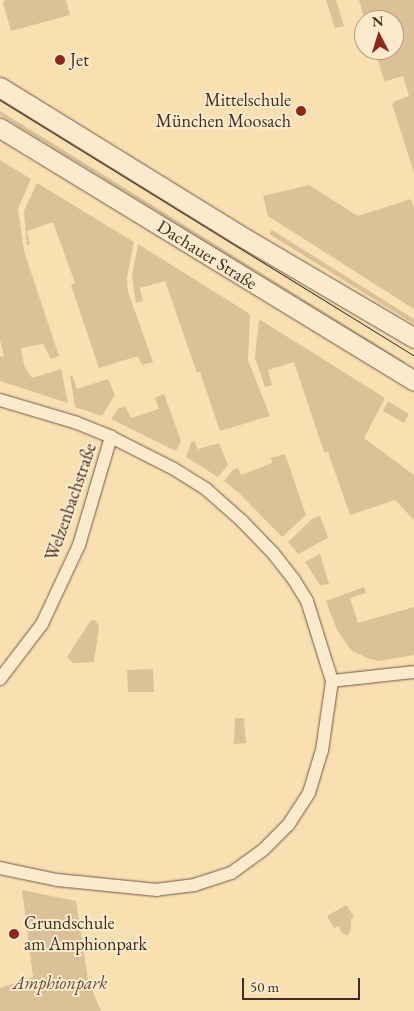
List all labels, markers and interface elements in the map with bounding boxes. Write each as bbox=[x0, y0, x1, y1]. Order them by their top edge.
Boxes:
north arrow bbox=[354, 10, 404, 60]
text: N bbox=[371, 12, 384, 31]
place label: Jet bbox=[70, 49, 89, 71]
marker: Jet bbox=[54, 54, 66, 66]
place label: Mittelschule München Moosach bbox=[156, 90, 291, 132]
marker: Mittelschule München Moosach bbox=[295, 105, 307, 117]
street label: Dachauer Straße bbox=[153, 216, 261, 294]
street label: Welzenbachstraße bbox=[41, 440, 101, 564]
place label: Grundschule am Amphionpark bbox=[24, 913, 147, 956]
marker: Grundschule am Amphionpark bbox=[8, 928, 20, 940]
scale bar bbox=[244, 968, 362, 1000]
park label: Amphionpark bbox=[13, 972, 107, 994]
text: 50 m bbox=[250, 977, 279, 996]

